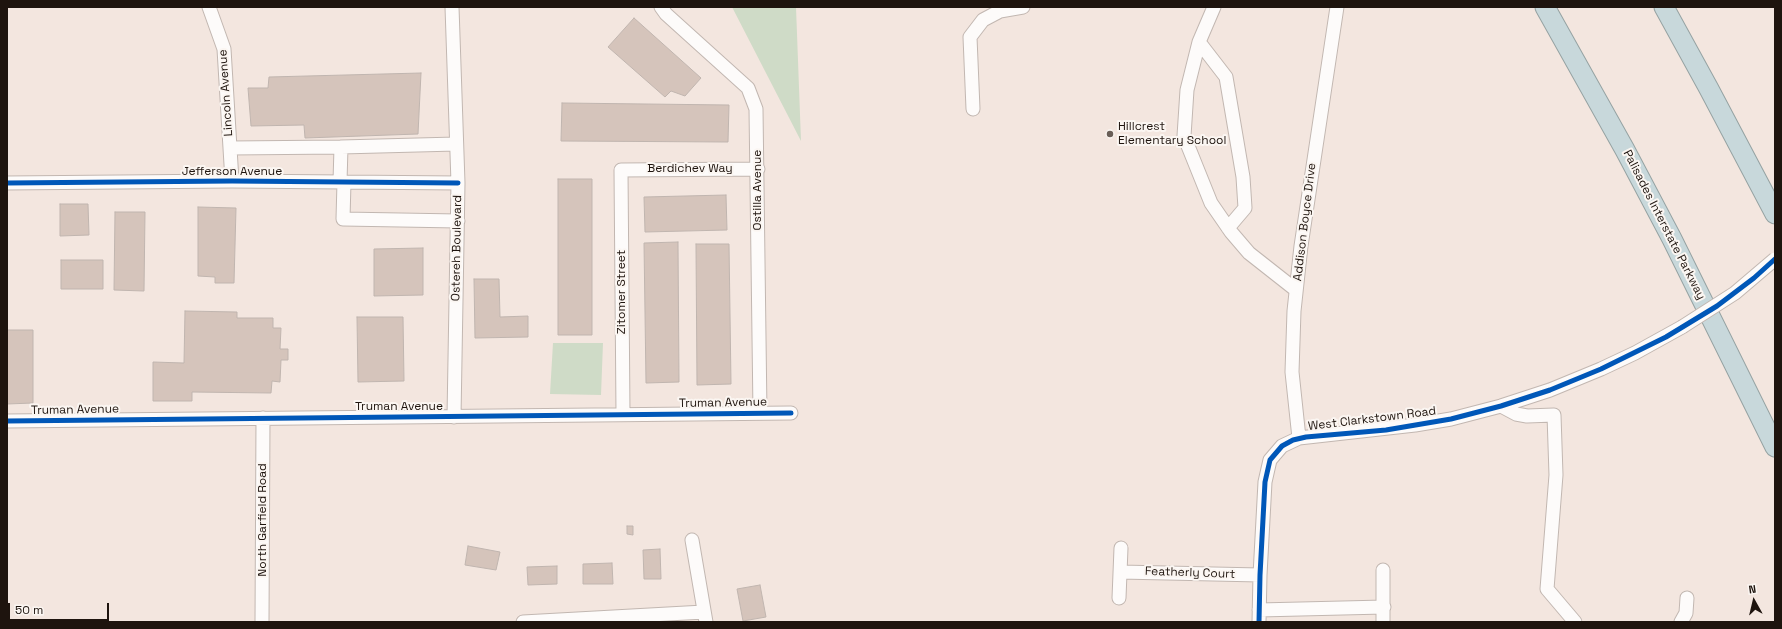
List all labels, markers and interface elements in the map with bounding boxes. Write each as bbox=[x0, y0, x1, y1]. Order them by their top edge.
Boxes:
street label: Lincoln Avenue bbox=[216, 49, 236, 137]
place label: Hillcrest Elementary School bbox=[1118, 120, 1226, 148]
marker: Hillcrest Elementary School bbox=[1105, 129, 1115, 139]
street label: Palisades Interstate Parkway bbox=[1620, 148, 1708, 302]
street label: Ostilla Avenue bbox=[751, 150, 765, 230]
street label: Berdichev Way bbox=[647, 162, 733, 176]
street label: Addison Boyce Drive bbox=[1291, 162, 1319, 282]
street label: Jefferson Avenue bbox=[182, 165, 282, 179]
street label: Ostereh Boulevard bbox=[449, 195, 465, 301]
street label: Zitomer Street bbox=[615, 250, 629, 334]
street label: Truman Avenue bbox=[679, 395, 767, 411]
street label: Truman Avenue bbox=[355, 400, 443, 414]
street label: Truman Avenue bbox=[31, 402, 119, 418]
street label: West Clarkstown Road bbox=[1307, 404, 1437, 434]
street label: North Garfield Road bbox=[256, 463, 270, 577]
street label: Featherly Court bbox=[1145, 564, 1235, 582]
north arrow bbox=[1734, 581, 1774, 621]
text: N bbox=[1748, 582, 1757, 597]
scale bar bbox=[10, 595, 111, 621]
text: 50 m bbox=[15, 602, 43, 618]

